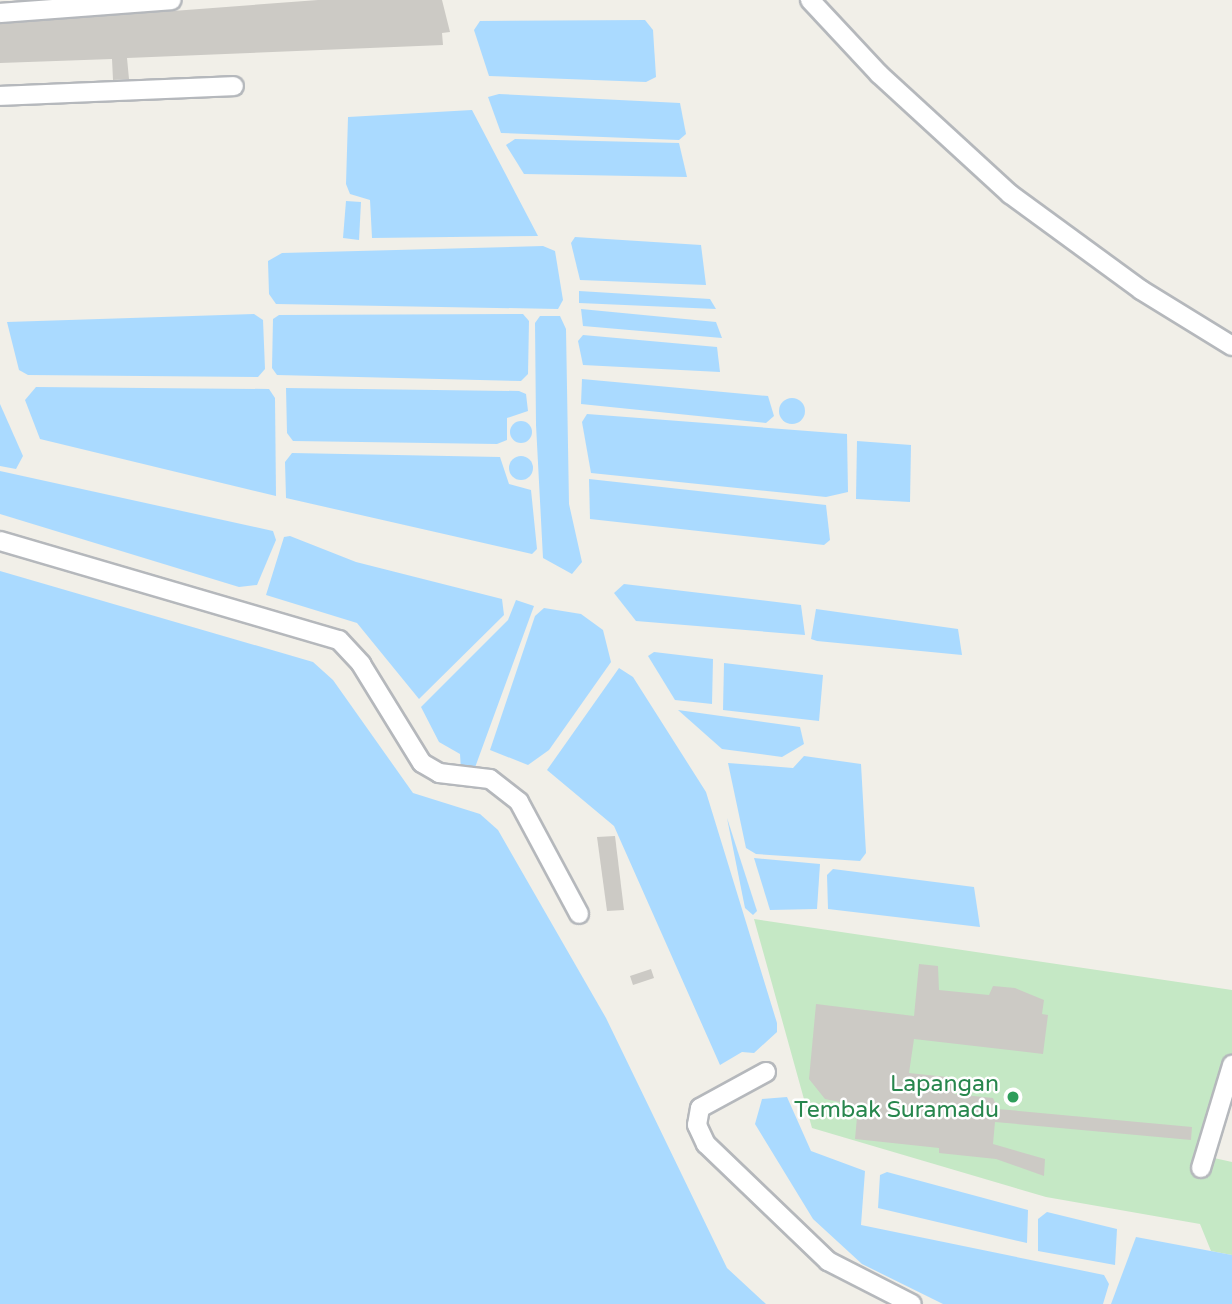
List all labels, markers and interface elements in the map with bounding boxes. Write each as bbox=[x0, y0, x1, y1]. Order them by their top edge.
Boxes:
place label: Lapangan Tembak Suramadu bbox=[794, 1070, 999, 1124]
marker: Lapangan Tembak Suramadu bbox=[1005, 1089, 1021, 1105]

